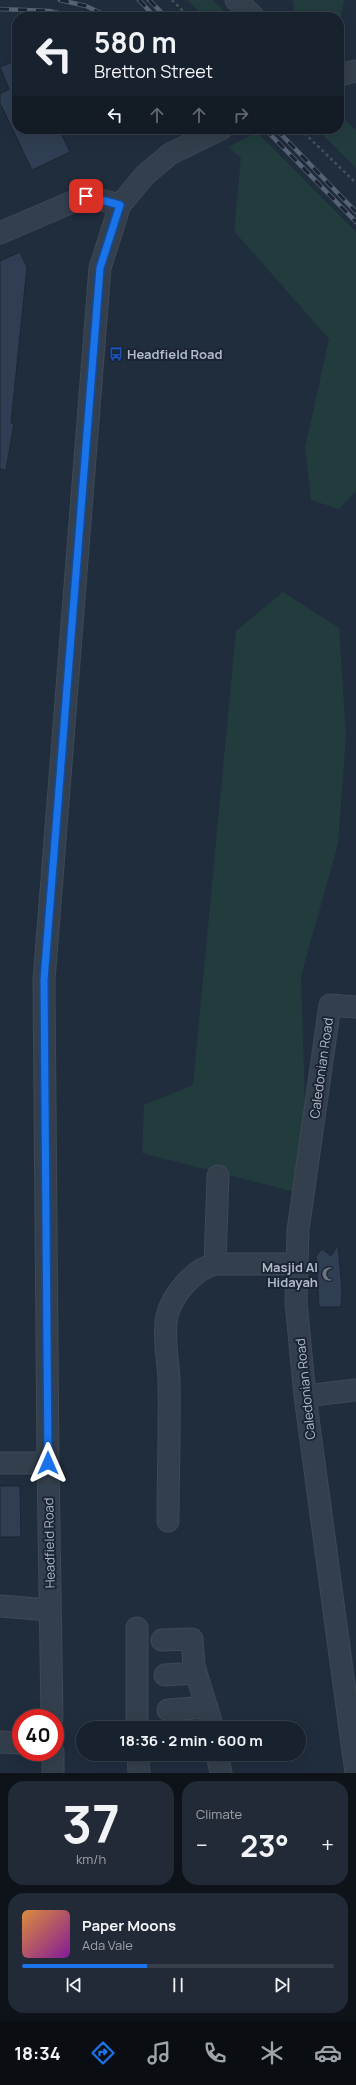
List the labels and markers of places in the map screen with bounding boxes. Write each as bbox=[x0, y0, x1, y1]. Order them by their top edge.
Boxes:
pin bbox=[69, 179, 103, 213]
place label: Headfield Road bbox=[127, 345, 223, 363]
bus stop icon: Headfield Road bbox=[108, 346, 124, 362]
place label: Masjid Al Hidayah bbox=[262, 1258, 318, 1291]
mosque icon: Masjid Al Hidayah bbox=[321, 1266, 337, 1282]

